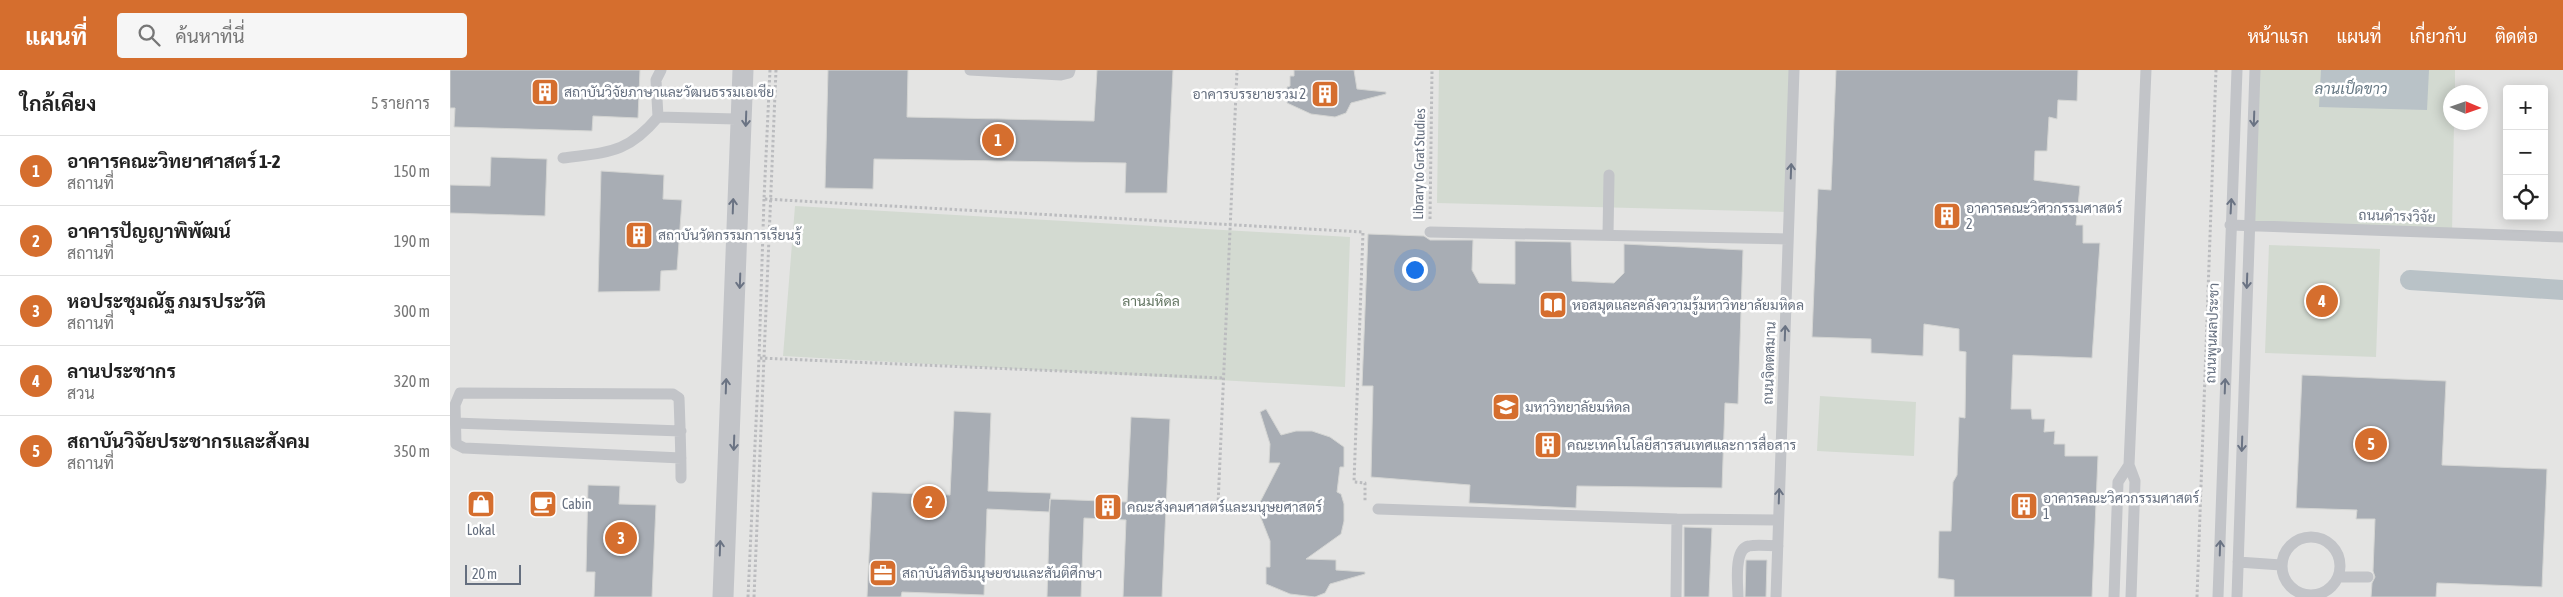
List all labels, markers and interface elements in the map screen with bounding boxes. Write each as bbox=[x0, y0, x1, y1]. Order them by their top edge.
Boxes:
search box bbox=[117, 13, 467, 58]
icon: search bbox=[135, 21, 163, 49]
text: แผนที่ bbox=[25, 23, 87, 50]
text: ค้นหาที่นี่ bbox=[175, 25, 245, 47]
text: หน้าแรก bbox=[2247, 26, 2309, 47]
text: แผนที่ bbox=[2337, 26, 2381, 47]
text: เกี่ยวกับ bbox=[2409, 26, 2467, 47]
text: ติดต่อ bbox=[2495, 26, 2538, 47]
building icon: สถาบันวิจัยภาษาและวัฒนธรรมเอเชีย bbox=[530, 77, 560, 107]
water label: ลานเป็ดขาว bbox=[2315, 78, 2388, 97]
building icon: อาคารบรรยายรวม 2 bbox=[1310, 79, 1340, 109]
place label: สถาบันวิจัยภาษาและวัฒนธรรมเอเชีย bbox=[564, 83, 774, 100]
north arrow bbox=[2443, 85, 2488, 130]
map controls bbox=[2503, 85, 2548, 220]
button: + bbox=[2503, 85, 2548, 130]
place label: อาคารบรรยายรวม 2 bbox=[1193, 86, 1306, 102]
text: ใกล้เคียง bbox=[20, 91, 96, 115]
text: 5 รายการ bbox=[371, 94, 430, 112]
street label: Library to Grat Studies bbox=[1410, 108, 1428, 220]
one-way arrow bbox=[741, 110, 751, 126]
one-way arrow bbox=[2249, 110, 2258, 126]
pin: 1 bbox=[982, 121, 1014, 159]
button: − bbox=[2503, 130, 2548, 175]
text: อาคารคณะวิทยาศาสตร์ 1-2 bbox=[67, 150, 281, 172]
text: 1 bbox=[32, 162, 40, 180]
text: 150 m bbox=[394, 162, 430, 180]
one-way arrow bbox=[1786, 163, 1795, 179]
text: สถานที่ bbox=[67, 174, 114, 192]
button: locate bbox=[2503, 175, 2548, 220]
one-way arrow bbox=[728, 198, 737, 214]
one-way arrow bbox=[2226, 198, 2235, 214]
place label: อาคารคณะวิศวกรรมศาสตร์ 2 bbox=[1966, 199, 2122, 232]
building icon: อาคารคณะวิศวกรรมศาสตร์ 2 bbox=[1932, 201, 1962, 231]
street label: ถนนดำรงวิจัย bbox=[2358, 207, 2436, 225]
text: อาคารปัญญาพิพัฒน์ bbox=[67, 220, 231, 242]
building icon: สถาบันวัตกรรมการเรียนรู้ bbox=[624, 220, 654, 250]
place label: สถาบันวัตกรรมการเรียนรู้ bbox=[658, 226, 802, 245]
text: 2 bbox=[32, 232, 40, 250]
text: 190 m bbox=[394, 232, 430, 250]
text: สถานที่ bbox=[67, 244, 114, 262]
your location bbox=[1402, 257, 1428, 283]
one-way arrow bbox=[735, 272, 745, 289]
one-way arrow bbox=[2243, 273, 2252, 289]
pin: 4 bbox=[2306, 282, 2338, 320]
street label: ถนนพูนผลประชา bbox=[2202, 283, 2224, 384]
text: หอประชุมณัฐ ภมรประวัติ bbox=[67, 290, 266, 312]
library icon: หอสมุดและคลังความรู้มหาวิทยาลัยมหิดล bbox=[1538, 290, 1568, 320]
park label: ลานมหิดล bbox=[1122, 293, 1180, 309]
place label: หอสมุดและคลังความรู้มหาวิทยาลัยมหิดล bbox=[1572, 296, 1804, 315]
text: 3 bbox=[32, 302, 40, 320]
text: 300 m bbox=[394, 302, 430, 320]
text: สถานที่ bbox=[67, 314, 114, 332]
street label: ถนนจิตตสมาน bbox=[1760, 321, 1778, 405]
one-way arrow bbox=[1780, 326, 1790, 342]
text: ลานประชากร bbox=[67, 360, 176, 382]
text: 4 bbox=[32, 372, 40, 390]
text: 320 m bbox=[394, 372, 430, 390]
one-way arrow bbox=[721, 378, 731, 394]
one-way arrow bbox=[2220, 378, 2230, 394]
text: สวน bbox=[67, 384, 95, 402]
school or university icon: มหาวิทยาลัยมหิดล bbox=[1491, 392, 1521, 422]
place label: มหาวิทยาลัยมหิดล bbox=[1525, 399, 1631, 415]
pin: 5 bbox=[2355, 425, 2387, 463]
text: สถาบันวิจัยประชากรและสังคม bbox=[67, 430, 310, 452]
building icon: คณะเทคโนโลยีสารสนเทศและการสื่อสาร bbox=[1533, 430, 1563, 460]
place label: คณะเทคโนโลยีสารสนเทศและการสื่อสาร bbox=[1567, 433, 1796, 453]
one-way arrow bbox=[729, 435, 739, 451]
one-way arrow bbox=[2237, 435, 2247, 451]
text: 5 bbox=[32, 442, 40, 460]
text: 350 m bbox=[394, 442, 430, 460]
text: สถานที่ bbox=[67, 454, 114, 472]
pin: 2 bbox=[913, 483, 945, 521]
one-way arrow bbox=[1775, 488, 1784, 504]
shop icon: Lokal bbox=[466, 489, 496, 519]
cafe icon: Cabin bbox=[528, 489, 558, 519]
place label: อาคารคณะวิศวกรรมศาสตร์ 1 bbox=[2043, 489, 2199, 522]
building icon: อาคารคณะวิศวกรรมศาสตร์ 1 bbox=[2009, 491, 2039, 521]
building icon: คณะสังคมศาสตร์และมนุษยศาสตร์ bbox=[1093, 492, 1123, 522]
place label: Cabin bbox=[562, 496, 591, 512]
place label: คณะสังคมศาสตร์และมนุษยศาสตร์ bbox=[1127, 498, 1322, 517]
pin: 3 bbox=[605, 519, 637, 557]
place label: Lokal bbox=[467, 522, 495, 538]
one-way arrow bbox=[715, 541, 725, 557]
one-way arrow bbox=[2215, 541, 2225, 557]
office icon: สถาบันสิทธิมนุษยชนและสันติศึกษา bbox=[868, 558, 898, 588]
scale bar bbox=[465, 562, 521, 585]
place label: สถาบันสิทธิมนุษยชนและสันติศึกษา bbox=[902, 565, 1102, 583]
text: 20 m bbox=[472, 566, 497, 582]

